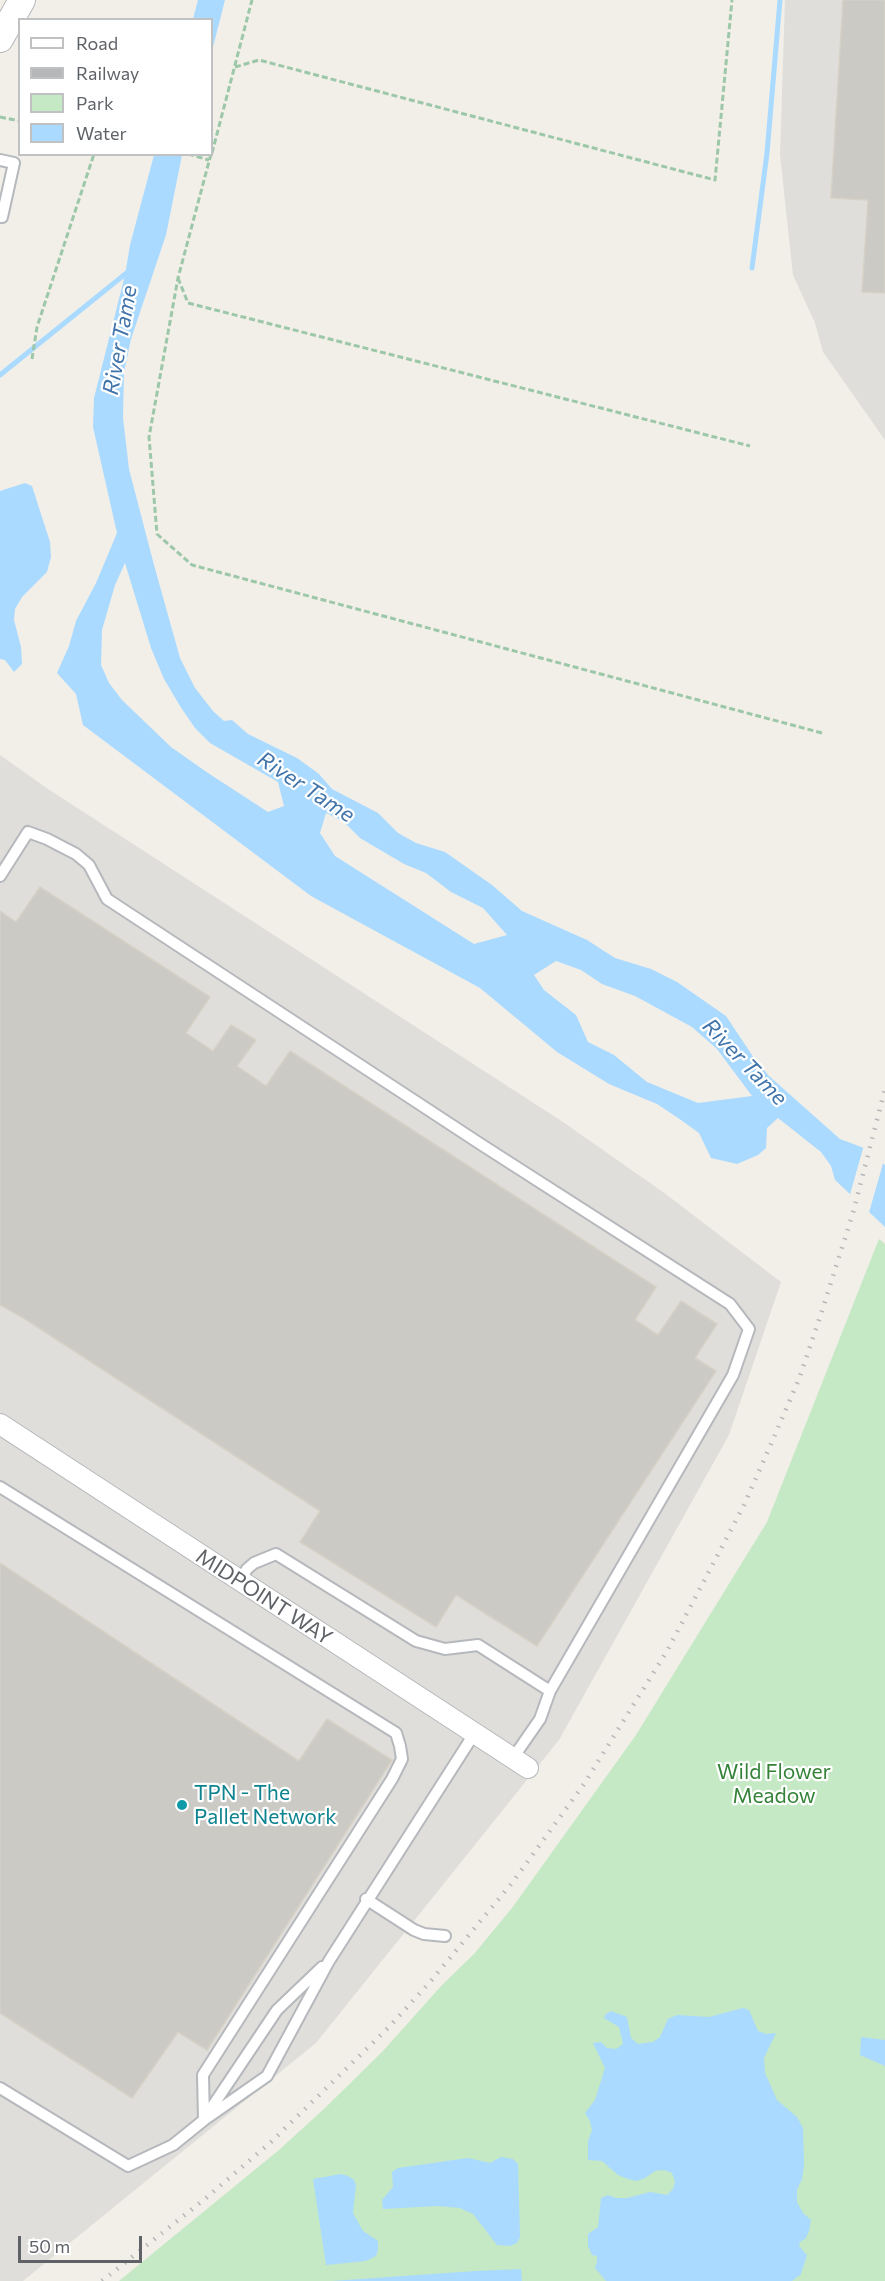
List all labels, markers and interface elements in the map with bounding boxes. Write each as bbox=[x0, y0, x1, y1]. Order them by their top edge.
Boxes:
legend bbox=[18, 18, 213, 156]
text: Road bbox=[76, 32, 118, 54]
text: Railway bbox=[76, 62, 139, 84]
text: Park bbox=[76, 92, 114, 114]
text: Water bbox=[76, 122, 127, 144]
water label: River Tame bbox=[97, 283, 143, 397]
water label: River Tame bbox=[252, 746, 360, 828]
water label: River Tame bbox=[697, 1013, 793, 1111]
street label: MIDPOINT WAY bbox=[191, 1544, 337, 1650]
park label: Wild Flower Meadow bbox=[717, 1759, 831, 1809]
place label: TPN - The Pallet Network bbox=[194, 1780, 337, 1830]
marker: TPN - The Pallet Network bbox=[175, 1798, 189, 1812]
scale bar bbox=[21, 2224, 146, 2262]
text: 50 m bbox=[29, 2235, 70, 2257]

